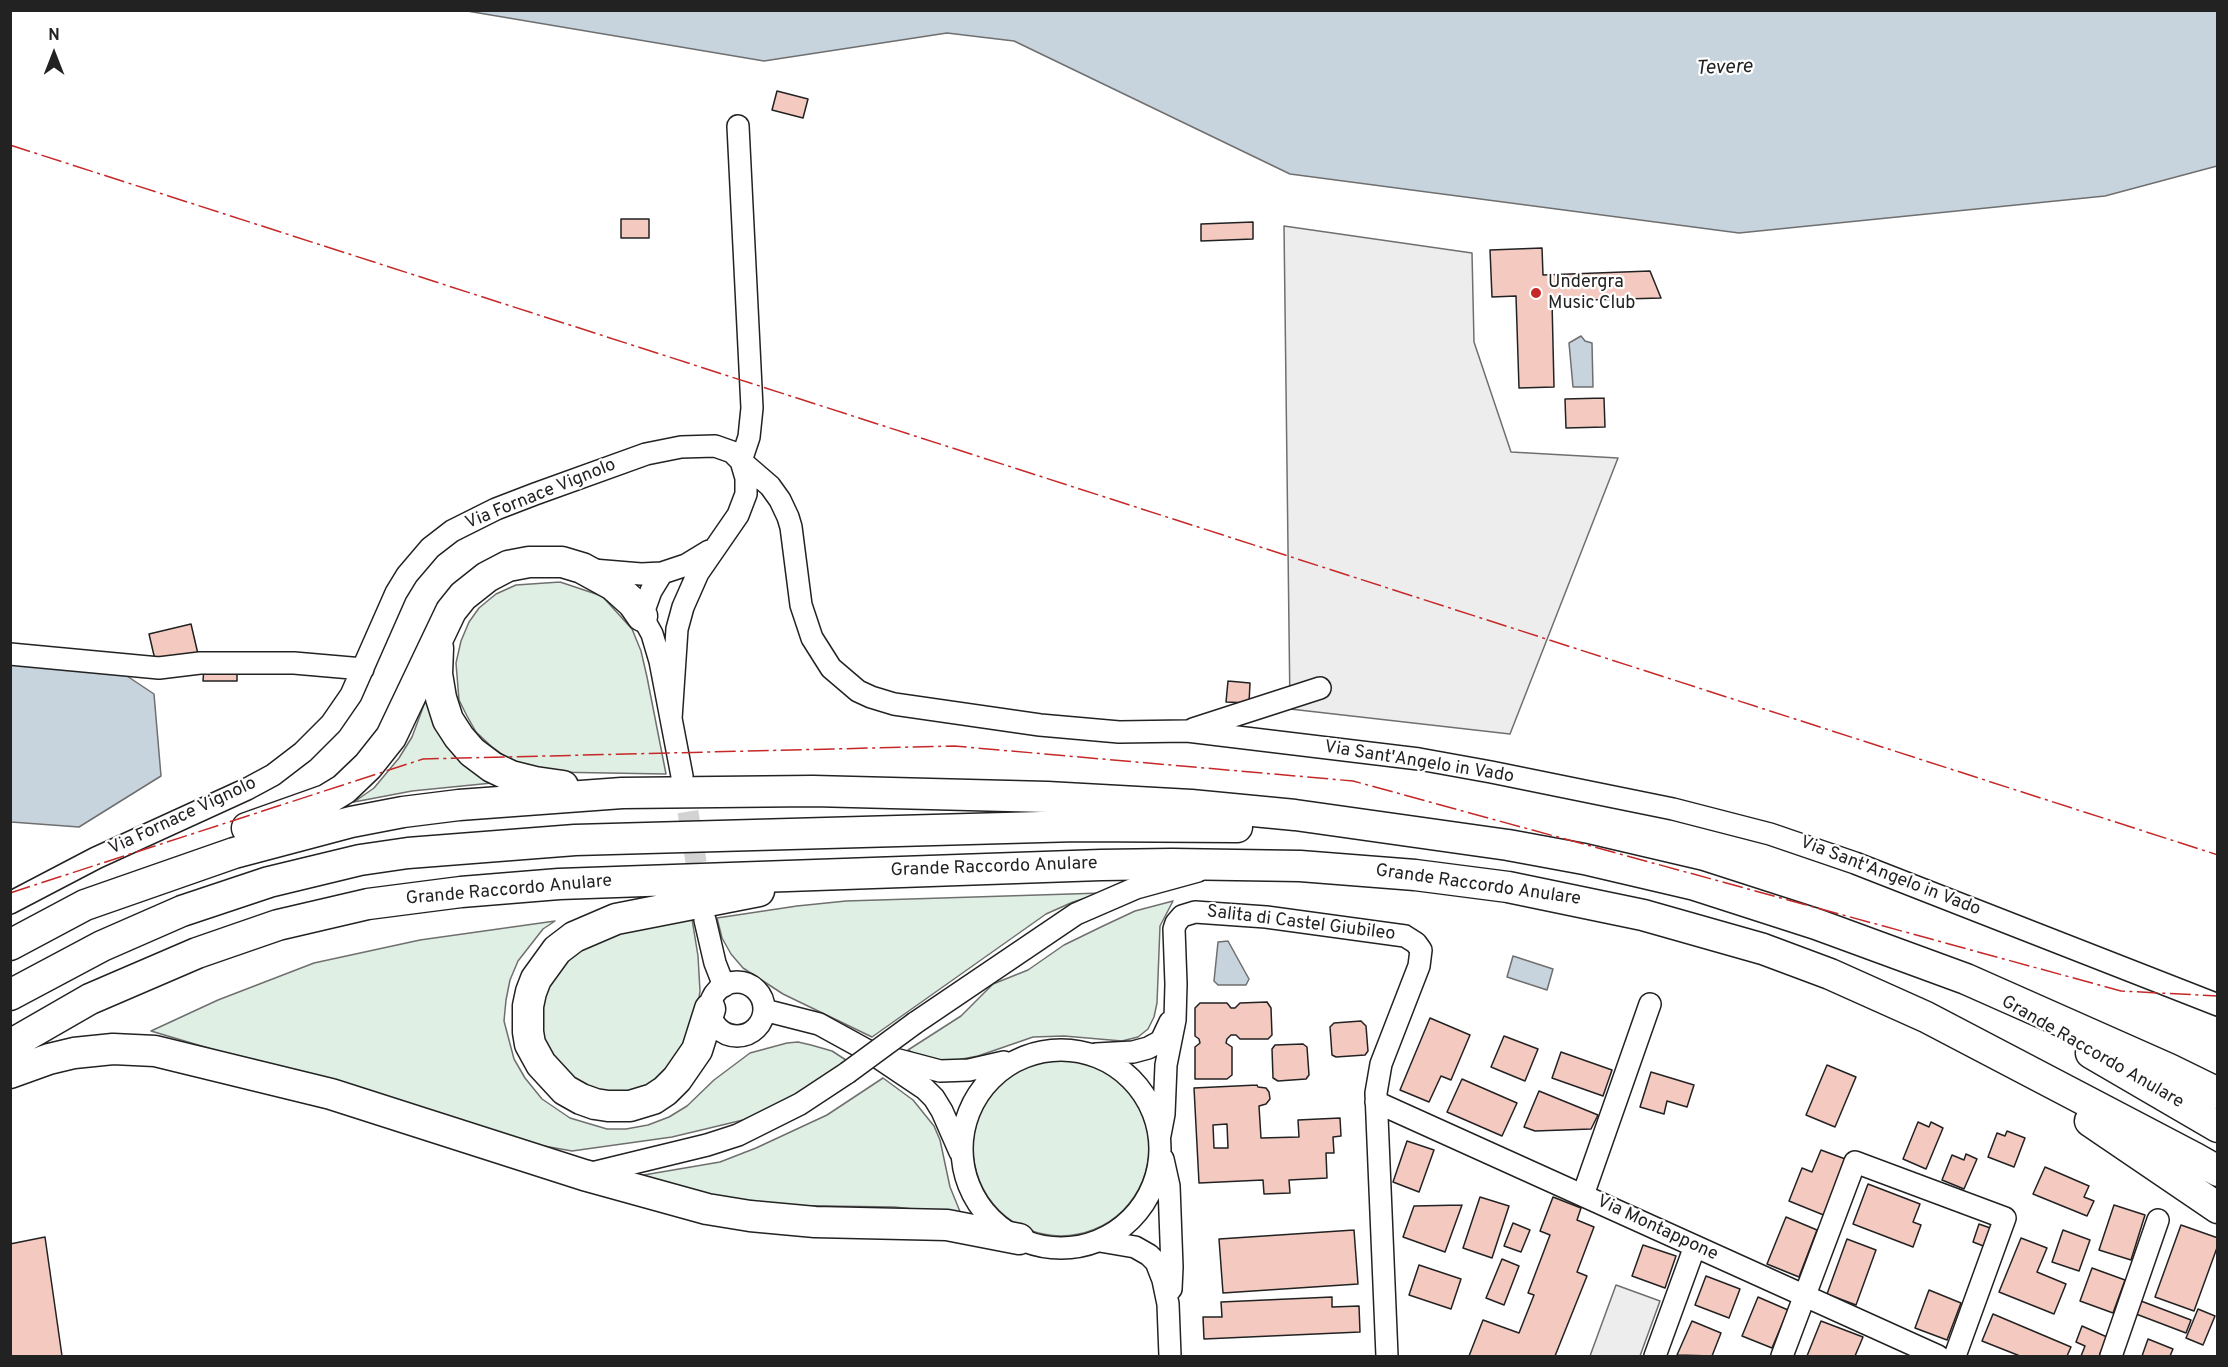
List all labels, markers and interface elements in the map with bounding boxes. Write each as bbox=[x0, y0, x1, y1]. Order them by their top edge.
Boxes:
north arrow bbox=[24, 24, 84, 84]
text: N bbox=[48, 26, 60, 46]
water label: Tevere bbox=[1695, 56, 1753, 82]
place label: Undergra Music Club bbox=[1548, 272, 1635, 314]
marker: Undergra Music Club bbox=[1529, 286, 1543, 300]
street label: Via Fornace Vignolo bbox=[463, 455, 619, 535]
street label: Via Sant'Angelo in Vado bbox=[1323, 737, 1515, 789]
street label: Via Fornace Vignolo bbox=[106, 773, 260, 861]
street label: Via Sant'Angelo in Vado bbox=[1797, 833, 1983, 921]
street label: Grande Raccordo Anulare bbox=[890, 854, 1098, 882]
street label: Grande Raccordo Anulare bbox=[1374, 861, 1582, 911]
street label: Grande Raccordo Anulare bbox=[405, 871, 613, 911]
street label: Salita di Castel Giubileo bbox=[1205, 902, 1397, 946]
street label: Grande Raccordo Anulare bbox=[1997, 992, 2187, 1114]
street label: Via Montappone bbox=[1593, 1191, 1721, 1267]

